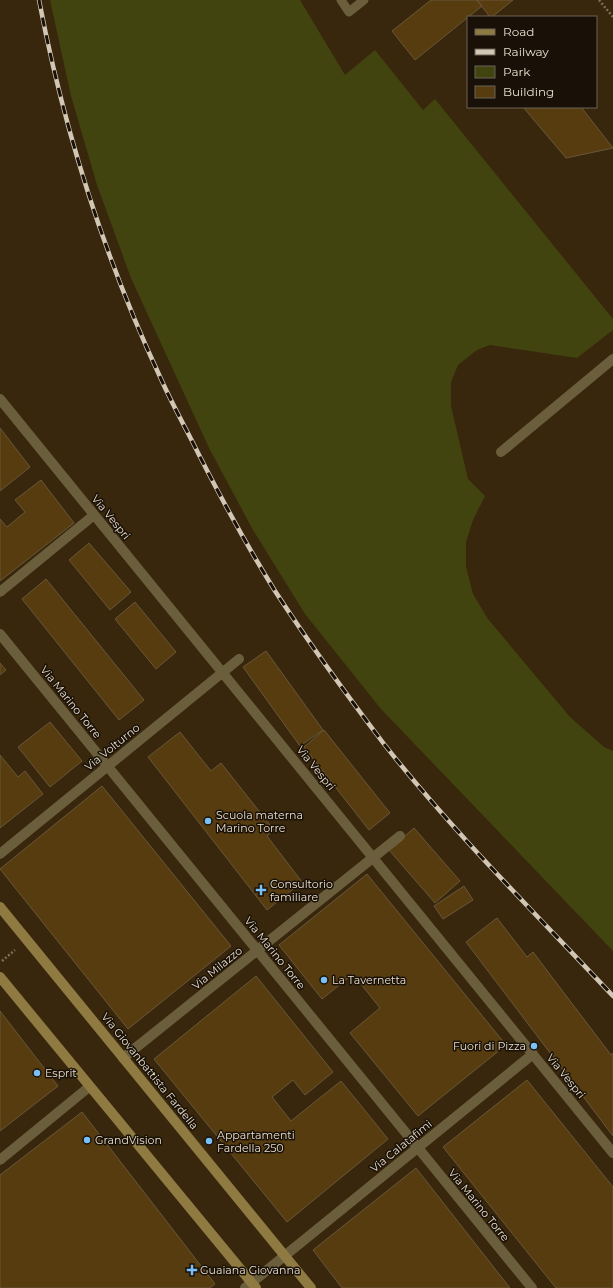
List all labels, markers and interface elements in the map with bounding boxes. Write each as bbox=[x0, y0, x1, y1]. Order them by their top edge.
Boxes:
legend bbox=[467, 16, 597, 108]
text: Road bbox=[503, 24, 534, 39]
text: Railway bbox=[503, 44, 549, 59]
text: Park bbox=[503, 64, 531, 79]
text: Building bbox=[503, 84, 554, 99]
street label: Via Vespri bbox=[89, 492, 133, 542]
street label: Via Marino Torre bbox=[38, 663, 105, 741]
street label: Via Volturno bbox=[81, 720, 143, 774]
street label: Via Vespri bbox=[294, 743, 338, 793]
place label: Scuola materna Marino Torre bbox=[216, 808, 303, 835]
marker: Scuola materna Marino Torre bbox=[203, 816, 213, 826]
place label: Consultorio familiare bbox=[270, 877, 333, 904]
marker: Consultorio familiare bbox=[255, 884, 267, 896]
street label: Via Marino Torre bbox=[242, 914, 309, 992]
street label: Via Milazzo bbox=[189, 943, 245, 993]
place label: La Tavernetta bbox=[332, 973, 406, 987]
marker: La Tavernetta bbox=[319, 975, 329, 985]
street label: Via Giovanbattista Fardella bbox=[99, 1010, 201, 1132]
place label: Fuori di Pizza bbox=[453, 1039, 526, 1053]
marker: Fuori di Pizza bbox=[529, 1041, 539, 1051]
street label: Via Vespri bbox=[544, 1051, 588, 1101]
place label: Esprit bbox=[45, 1066, 77, 1080]
marker: Esprit bbox=[32, 1068, 42, 1078]
street label: Via Calatafimi bbox=[367, 1117, 435, 1175]
place label: Appartamenti Fardella 250 bbox=[217, 1128, 295, 1155]
place label: GrandVision bbox=[95, 1133, 162, 1147]
marker: GrandVision bbox=[82, 1135, 92, 1145]
marker: Appartamenti Fardella 250 bbox=[204, 1136, 214, 1146]
street label: Via Marino Torre bbox=[446, 1166, 513, 1244]
place label: Guaiana Giovanna bbox=[200, 1263, 300, 1277]
marker: Guaiana Giovanna bbox=[187, 1265, 197, 1275]

